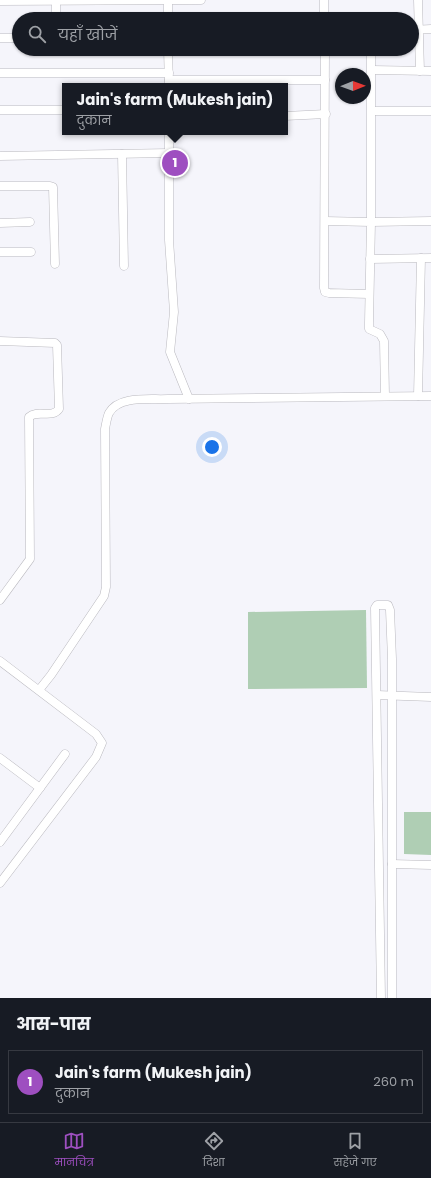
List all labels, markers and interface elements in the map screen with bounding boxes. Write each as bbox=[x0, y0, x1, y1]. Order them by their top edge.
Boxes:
search box bbox=[12, 12, 419, 56]
icon: search bbox=[26, 23, 48, 45]
text: यहाँ खोजें bbox=[58, 24, 117, 45]
north arrow bbox=[335, 68, 371, 104]
popup bbox=[62, 83, 288, 135]
text: Jain's farm (Mukesh jain) bbox=[77, 89, 273, 110]
text: दुकान bbox=[77, 111, 112, 130]
pin: 1 bbox=[162, 148, 188, 178]
your location bbox=[202, 437, 222, 457]
text: आस-पास bbox=[16, 1012, 91, 1036]
text: Jain's farm (Mukesh jain) bbox=[55, 1062, 252, 1083]
text: 1 bbox=[28, 1072, 32, 1091]
text: 260 m bbox=[373, 1072, 414, 1091]
text: दुकान bbox=[55, 1084, 90, 1103]
tab: मानचित्र bbox=[54, 1130, 94, 1171]
tab: दिशा bbox=[203, 1130, 225, 1171]
tab: सहेजे गए bbox=[334, 1130, 377, 1171]

